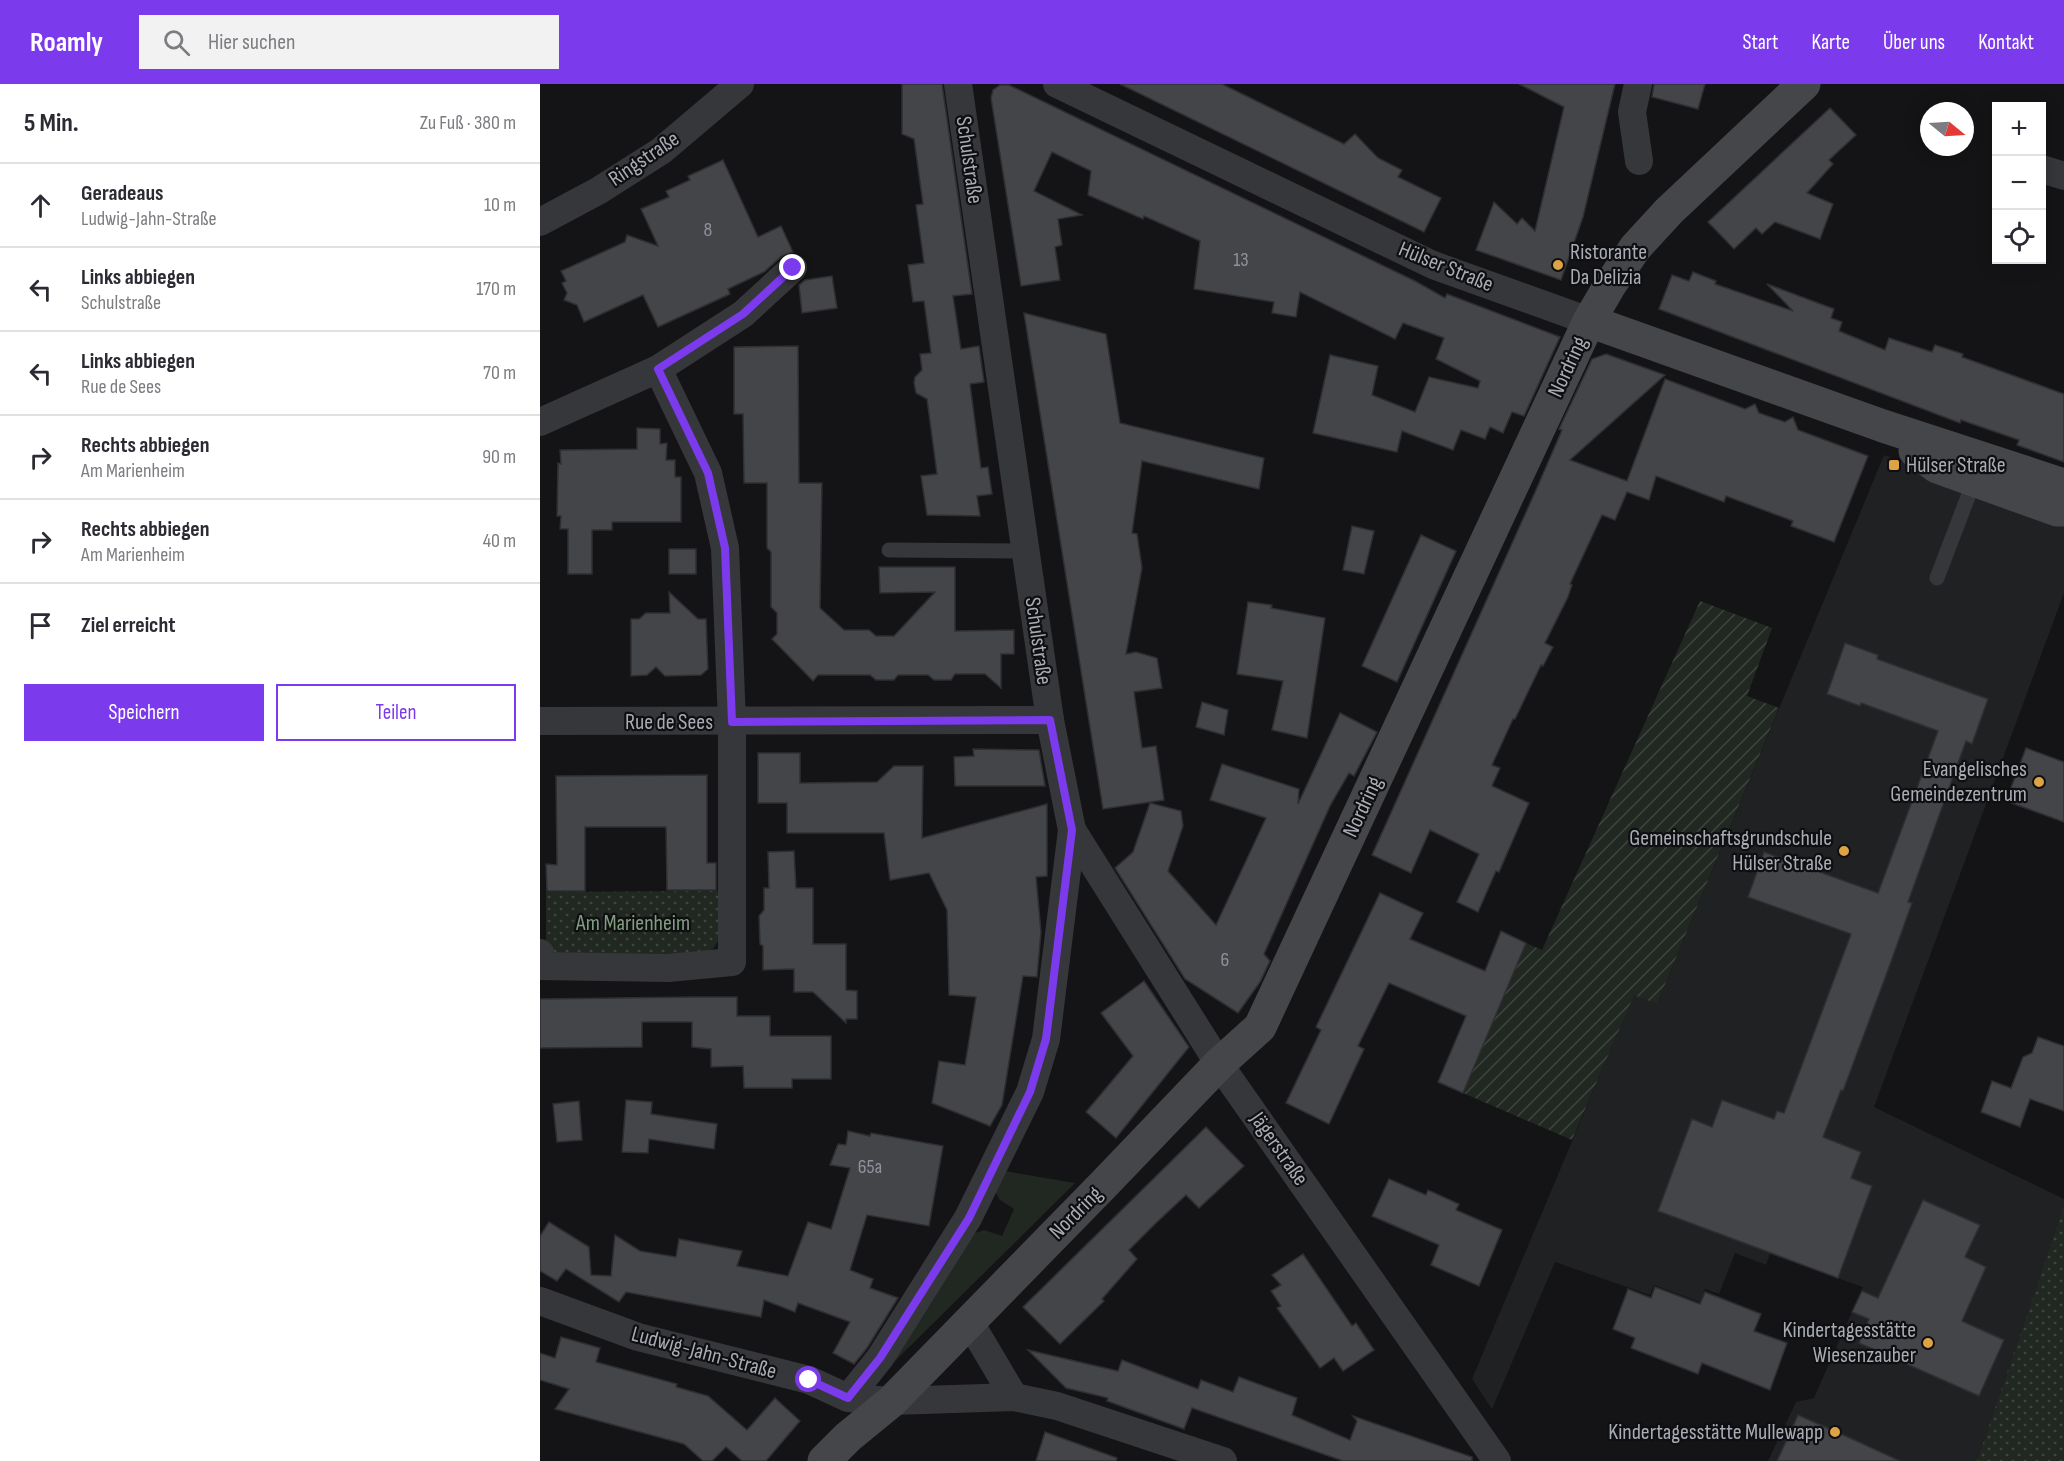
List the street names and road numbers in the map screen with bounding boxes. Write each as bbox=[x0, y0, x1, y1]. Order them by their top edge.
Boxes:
street label: Schulstraße bbox=[950, 115, 988, 205]
street label: Ringstraße bbox=[603, 126, 685, 192]
street label: Hülser Straße bbox=[1395, 236, 1497, 298]
street label: Nordring bbox=[1542, 332, 1594, 402]
street label: Schulstraße bbox=[1019, 596, 1057, 686]
street label: Rue de Sees bbox=[625, 709, 713, 736]
street label: Nordring bbox=[1337, 772, 1389, 842]
street label: Jägerstraße bbox=[1243, 1106, 1314, 1191]
street label: Nordring bbox=[1044, 1181, 1108, 1245]
street label: Ludwig-Jahn-Straße bbox=[629, 1321, 779, 1385]

